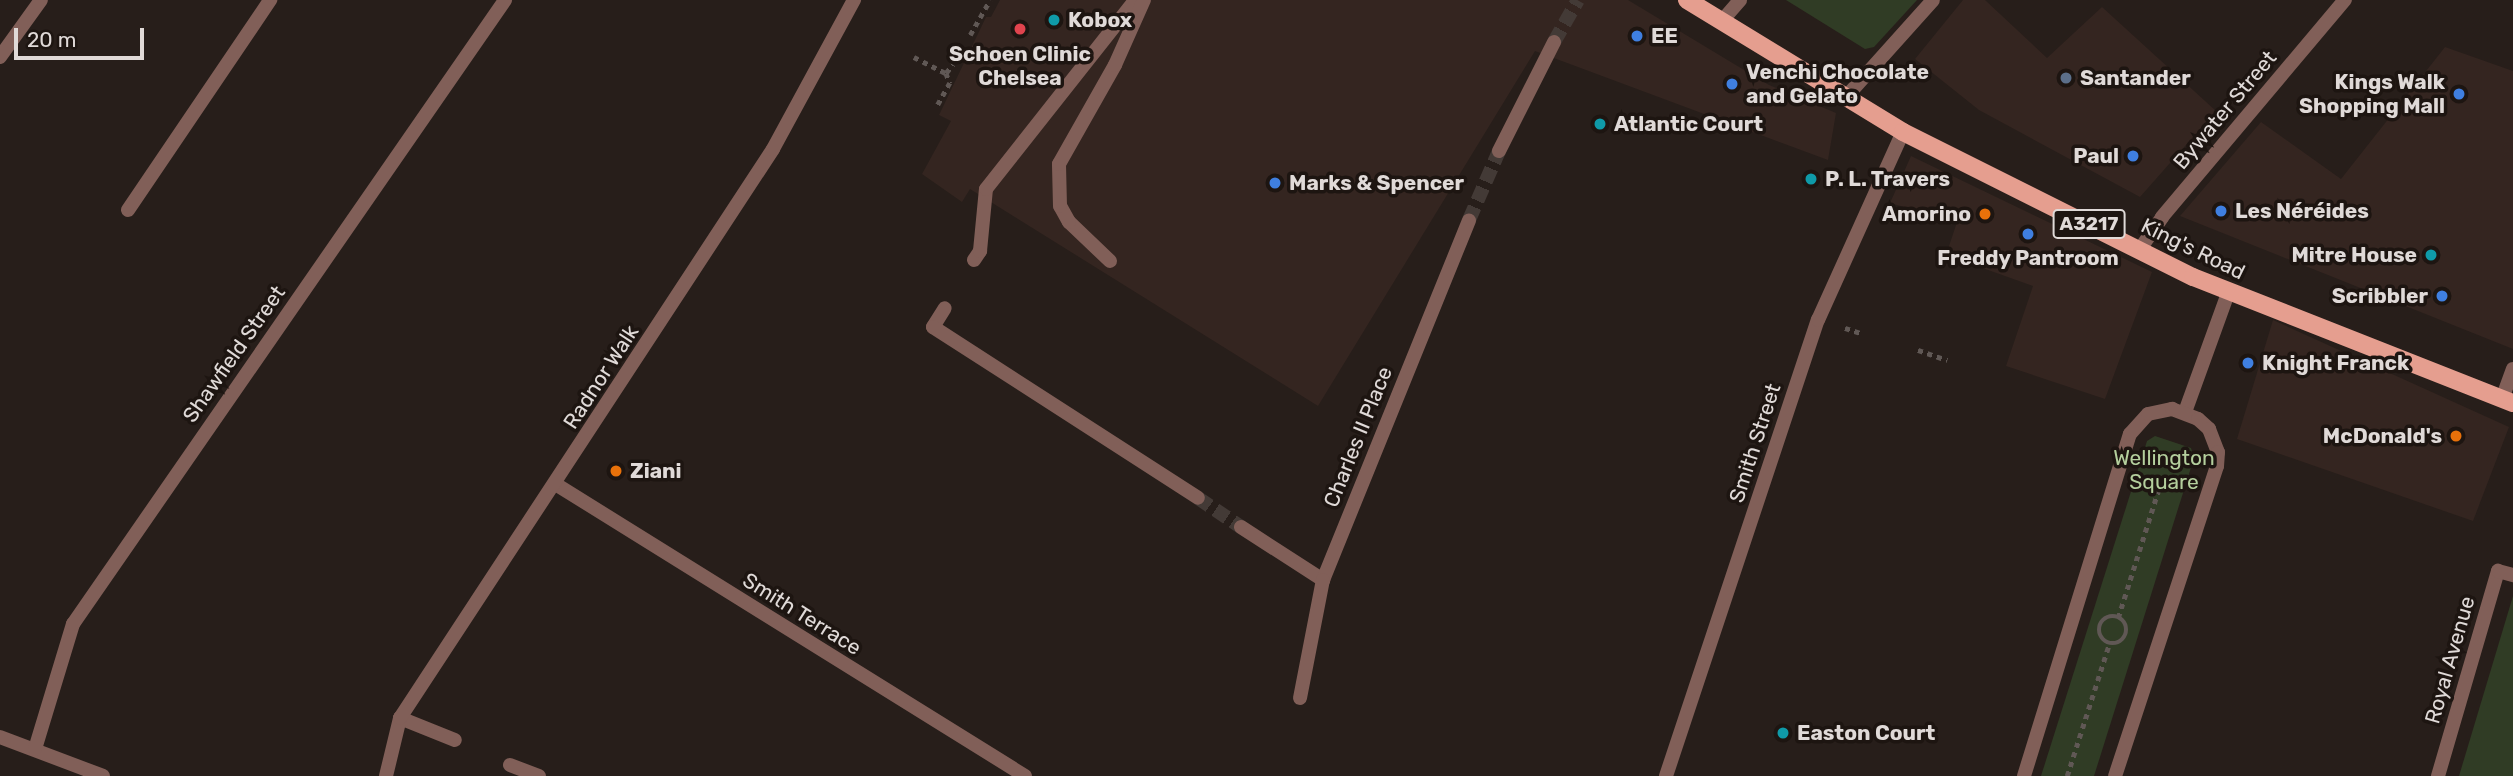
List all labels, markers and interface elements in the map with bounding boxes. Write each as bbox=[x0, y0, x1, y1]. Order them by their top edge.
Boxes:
place label: Kobox bbox=[1068, 7, 1132, 33]
marker: Kobox bbox=[1046, 12, 1062, 28]
scale bar bbox=[18, 14, 147, 58]
marker: Schoen Clinic Chelsea bbox=[1010, 19, 1030, 39]
place label: EE bbox=[1651, 23, 1678, 49]
text: 20 m bbox=[27, 27, 76, 52]
marker: EE bbox=[1629, 28, 1645, 44]
place label: Schoen Clinic Chelsea bbox=[949, 41, 1091, 91]
street label: Bywater Street bbox=[2168, 45, 2282, 175]
place label: Venchi Chocolate and Gelato bbox=[1746, 59, 1929, 109]
place label: Santander bbox=[2080, 65, 2191, 91]
place label: Kings Walk Shopping Mall bbox=[2299, 69, 2445, 119]
marker: Santander bbox=[2058, 70, 2074, 86]
marker: Venchi Chocolate and Gelato bbox=[1724, 76, 1740, 92]
marker: Kings Walk Shopping Mall bbox=[2451, 86, 2467, 102]
place label: Atlantic Court bbox=[1614, 111, 1763, 137]
marker: Atlantic Court bbox=[1592, 116, 1608, 132]
place label: Paul bbox=[2073, 143, 2119, 169]
marker: Paul bbox=[2125, 148, 2141, 164]
place label: P. L. Travers bbox=[1825, 166, 1951, 192]
place label: Marks & Spencer bbox=[1289, 170, 1464, 196]
marker: P. L. Travers bbox=[1803, 171, 1819, 187]
marker: Marks & Spencer bbox=[1267, 175, 1283, 191]
place label: Les Néréides bbox=[2235, 198, 2369, 224]
place label: Amorino bbox=[1882, 201, 1971, 227]
marker: Les Néréides bbox=[2213, 203, 2229, 219]
marker: Amorino bbox=[1977, 206, 1993, 222]
road number: A3217 bbox=[2052, 208, 2126, 240]
street label: King's Road bbox=[2137, 213, 2249, 285]
marker: Freddy Pantroom bbox=[2020, 226, 2036, 242]
place label: Mitre House bbox=[2291, 242, 2417, 268]
place label: Freddy Pantroom bbox=[1937, 245, 2119, 271]
marker: Mitre House bbox=[2423, 247, 2439, 263]
street label: Shawfield Street bbox=[178, 281, 290, 427]
place label: Scribbler bbox=[2332, 283, 2428, 309]
marker: Scribbler bbox=[2434, 288, 2450, 304]
street label: Radnor Walk bbox=[558, 320, 644, 434]
place label: Knight Franck bbox=[2262, 350, 2409, 376]
marker: Knight Franck bbox=[2240, 355, 2256, 371]
street label: Charles II Place bbox=[1318, 363, 1398, 511]
street label: Smith Street bbox=[1724, 380, 1786, 506]
place label: McDonald's bbox=[2323, 423, 2442, 449]
marker: McDonald's bbox=[2448, 428, 2464, 444]
park label: Wellington Square bbox=[2113, 445, 2215, 495]
place label: Ziani bbox=[630, 458, 682, 484]
marker: Ziani bbox=[608, 463, 624, 479]
street label: Smith Terrace bbox=[738, 567, 866, 661]
street label: Royal Avenue bbox=[2420, 593, 2480, 727]
place label: Easton Court bbox=[1797, 720, 1935, 746]
marker: Easton Court bbox=[1775, 725, 1791, 741]

